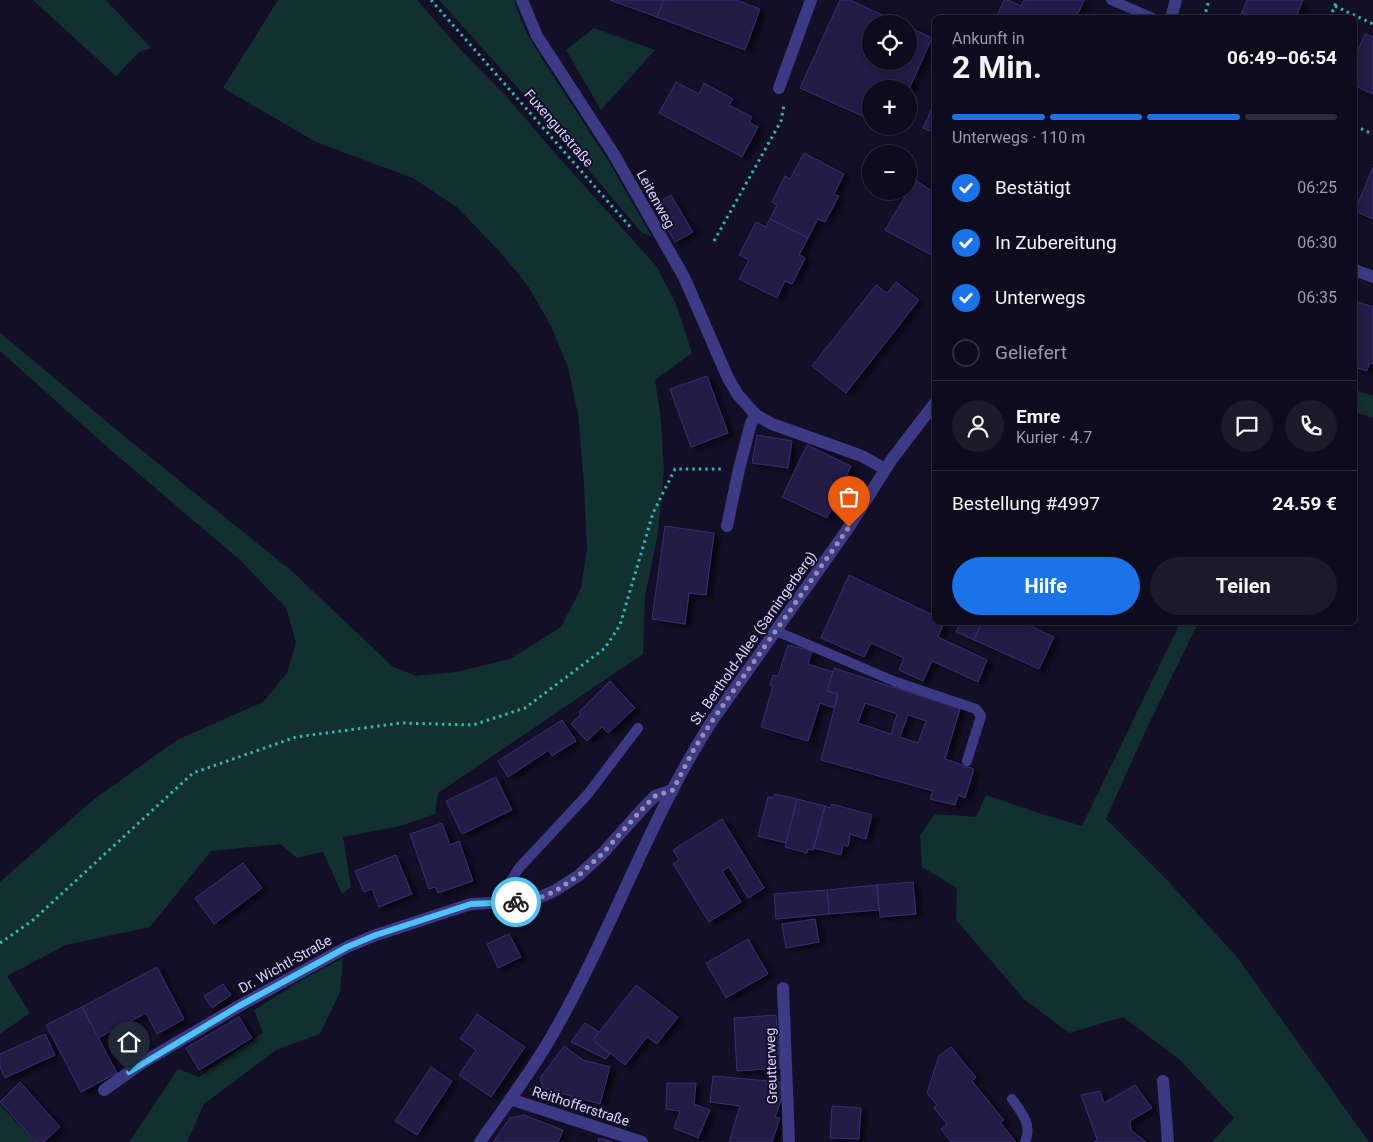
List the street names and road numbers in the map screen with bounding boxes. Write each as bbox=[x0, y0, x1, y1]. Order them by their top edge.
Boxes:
street label: Fuxengutstraße bbox=[521, 86, 597, 170]
street label: Leitenweg bbox=[634, 167, 678, 231]
street label: St. Berthold-Allee (Sarningerberg) bbox=[687, 548, 820, 728]
street label: Dr. Wichtl-Straße bbox=[236, 932, 334, 996]
street label: Greutterweg bbox=[762, 1027, 780, 1105]
street label: Reithofferstraße bbox=[530, 1083, 632, 1129]

